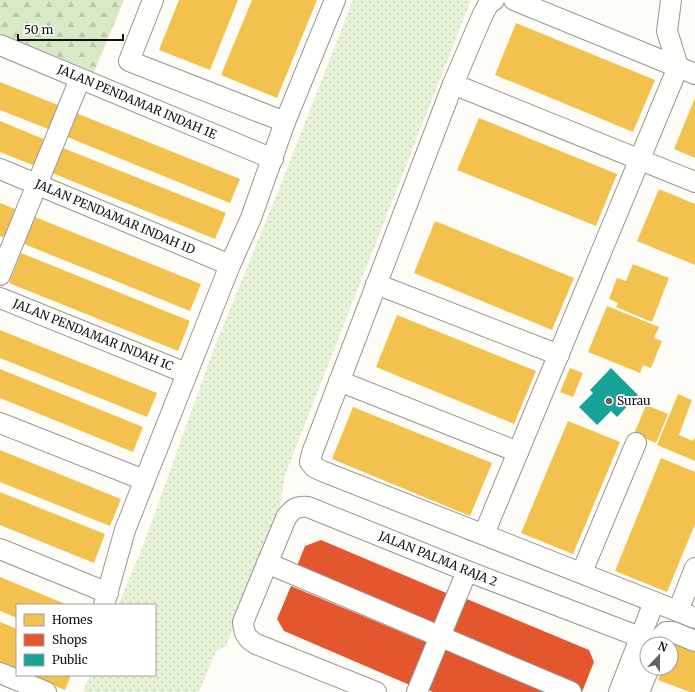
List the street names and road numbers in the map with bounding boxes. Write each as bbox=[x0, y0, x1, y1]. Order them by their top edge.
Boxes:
street label: JALAN PENDAMAR INDAH 1E bbox=[55, 61, 219, 142]
street label: JALAN PENDAMAR INDAH 1D bbox=[32, 176, 198, 257]
street label: JALAN PENDAMAR INDAH 1C bbox=[10, 295, 176, 374]
street label: JALAN PALMA RAJA 2 bbox=[376, 527, 500, 589]

